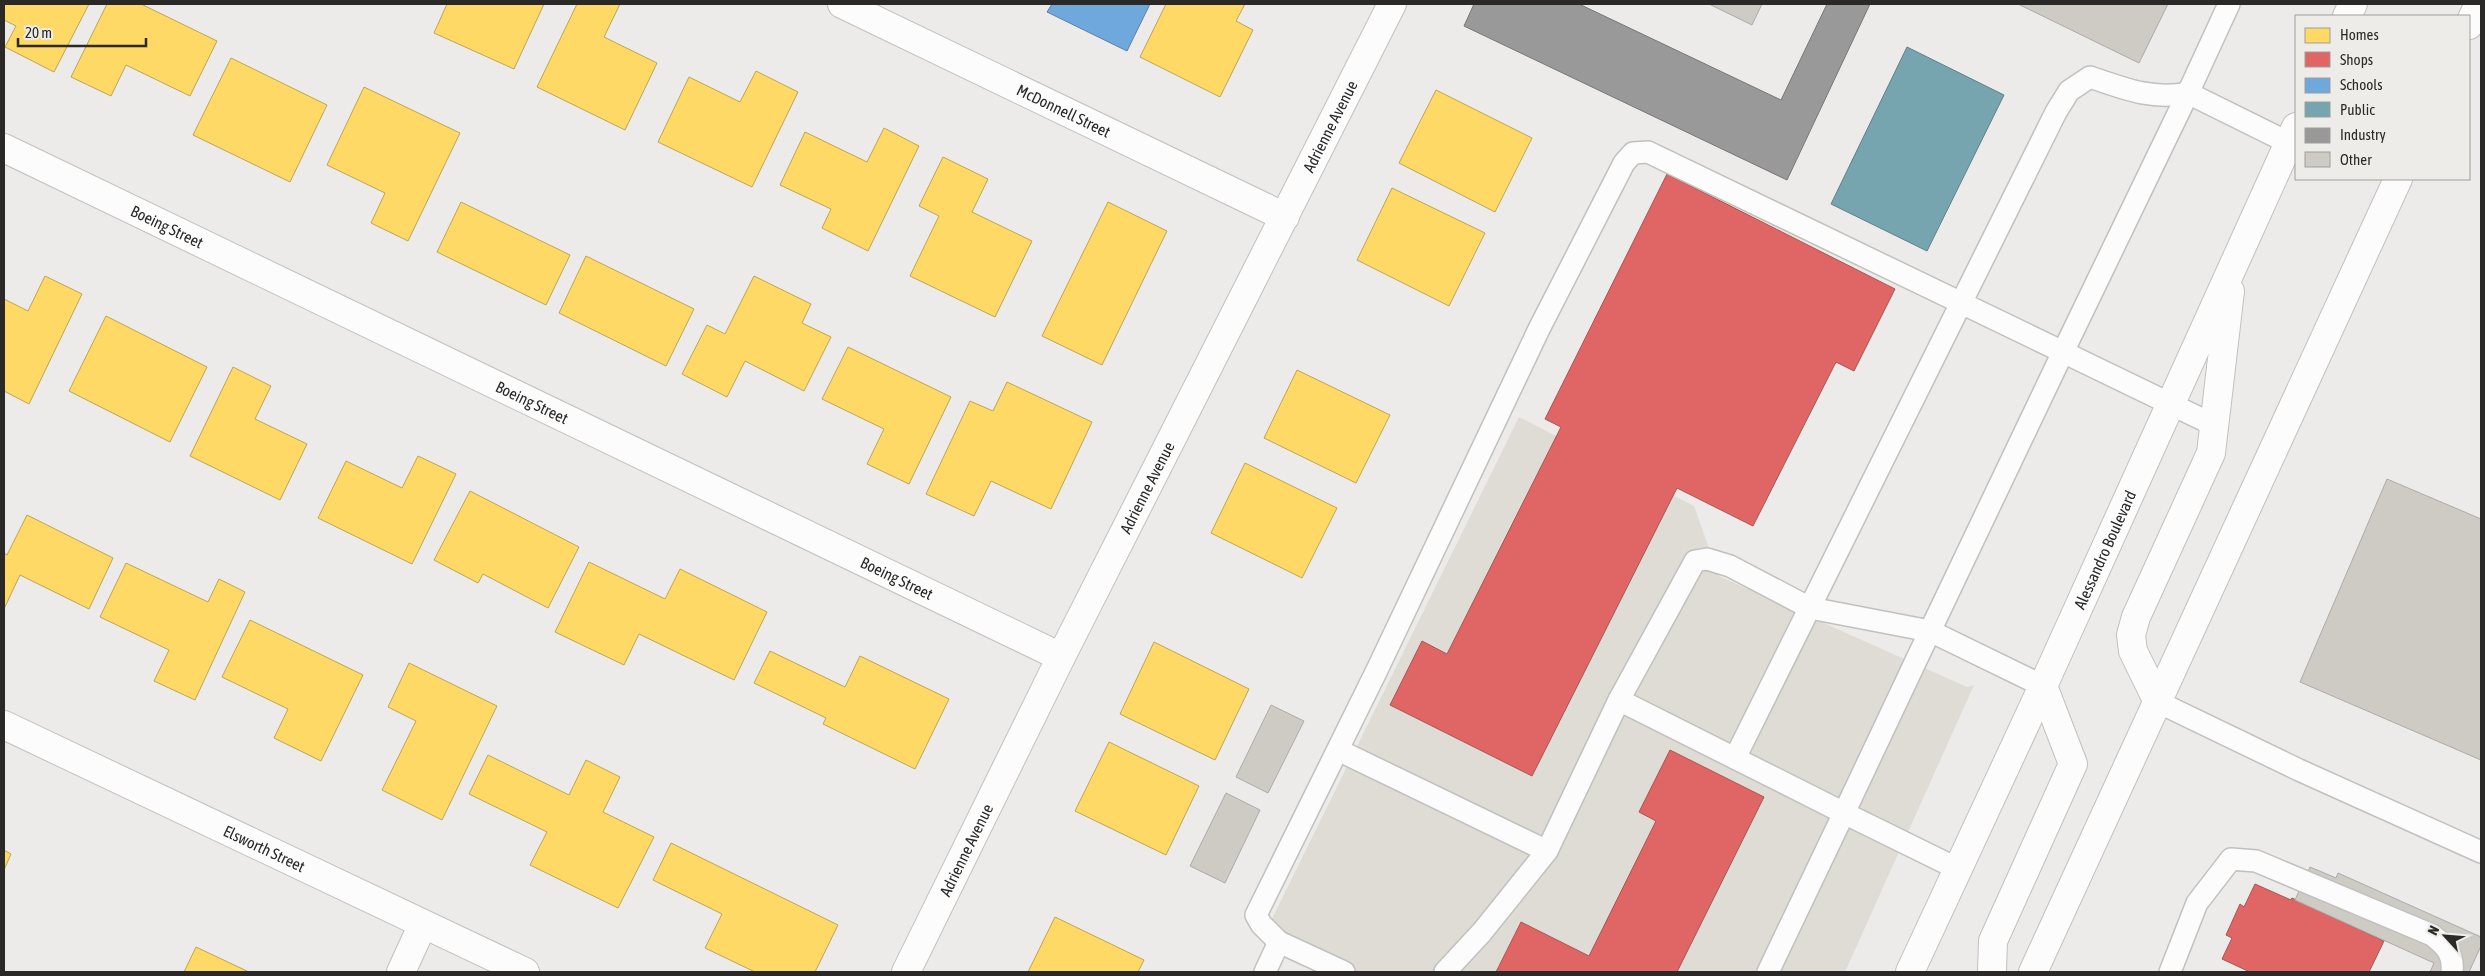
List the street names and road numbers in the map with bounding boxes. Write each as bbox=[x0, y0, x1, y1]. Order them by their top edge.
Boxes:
street label: Adrienne Avenue bbox=[1299, 77, 1361, 175]
street label: McDonnell Street bbox=[1014, 80, 1114, 141]
street label: Boeing Street bbox=[128, 201, 207, 252]
street label: Boeing Street bbox=[493, 377, 571, 427]
street label: Adrienne Avenue bbox=[1116, 439, 1178, 536]
street label: Alessandro Boulevard bbox=[2070, 488, 2139, 612]
street label: Boeing Street bbox=[858, 553, 936, 603]
street label: Adrienne Avenue bbox=[936, 801, 996, 899]
street label: Elsworth Street bbox=[221, 821, 308, 876]

